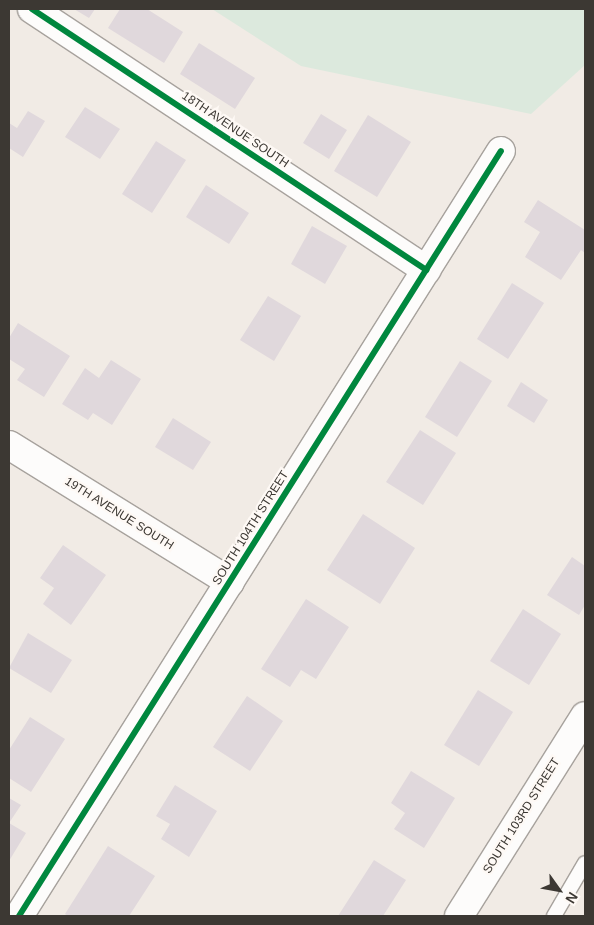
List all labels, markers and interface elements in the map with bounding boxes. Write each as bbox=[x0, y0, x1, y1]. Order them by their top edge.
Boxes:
street label: 18TH AVENUE SOUTH bbox=[179, 89, 291, 171]
street label: SOUTH 104TH STREET bbox=[210, 468, 292, 588]
street label: 19TH AVENUE SOUTH bbox=[62, 474, 176, 554]
street label: SOUTH 103RD STREET bbox=[481, 756, 563, 876]
north arrow bbox=[534, 865, 584, 915]
text: N bbox=[562, 889, 581, 906]

